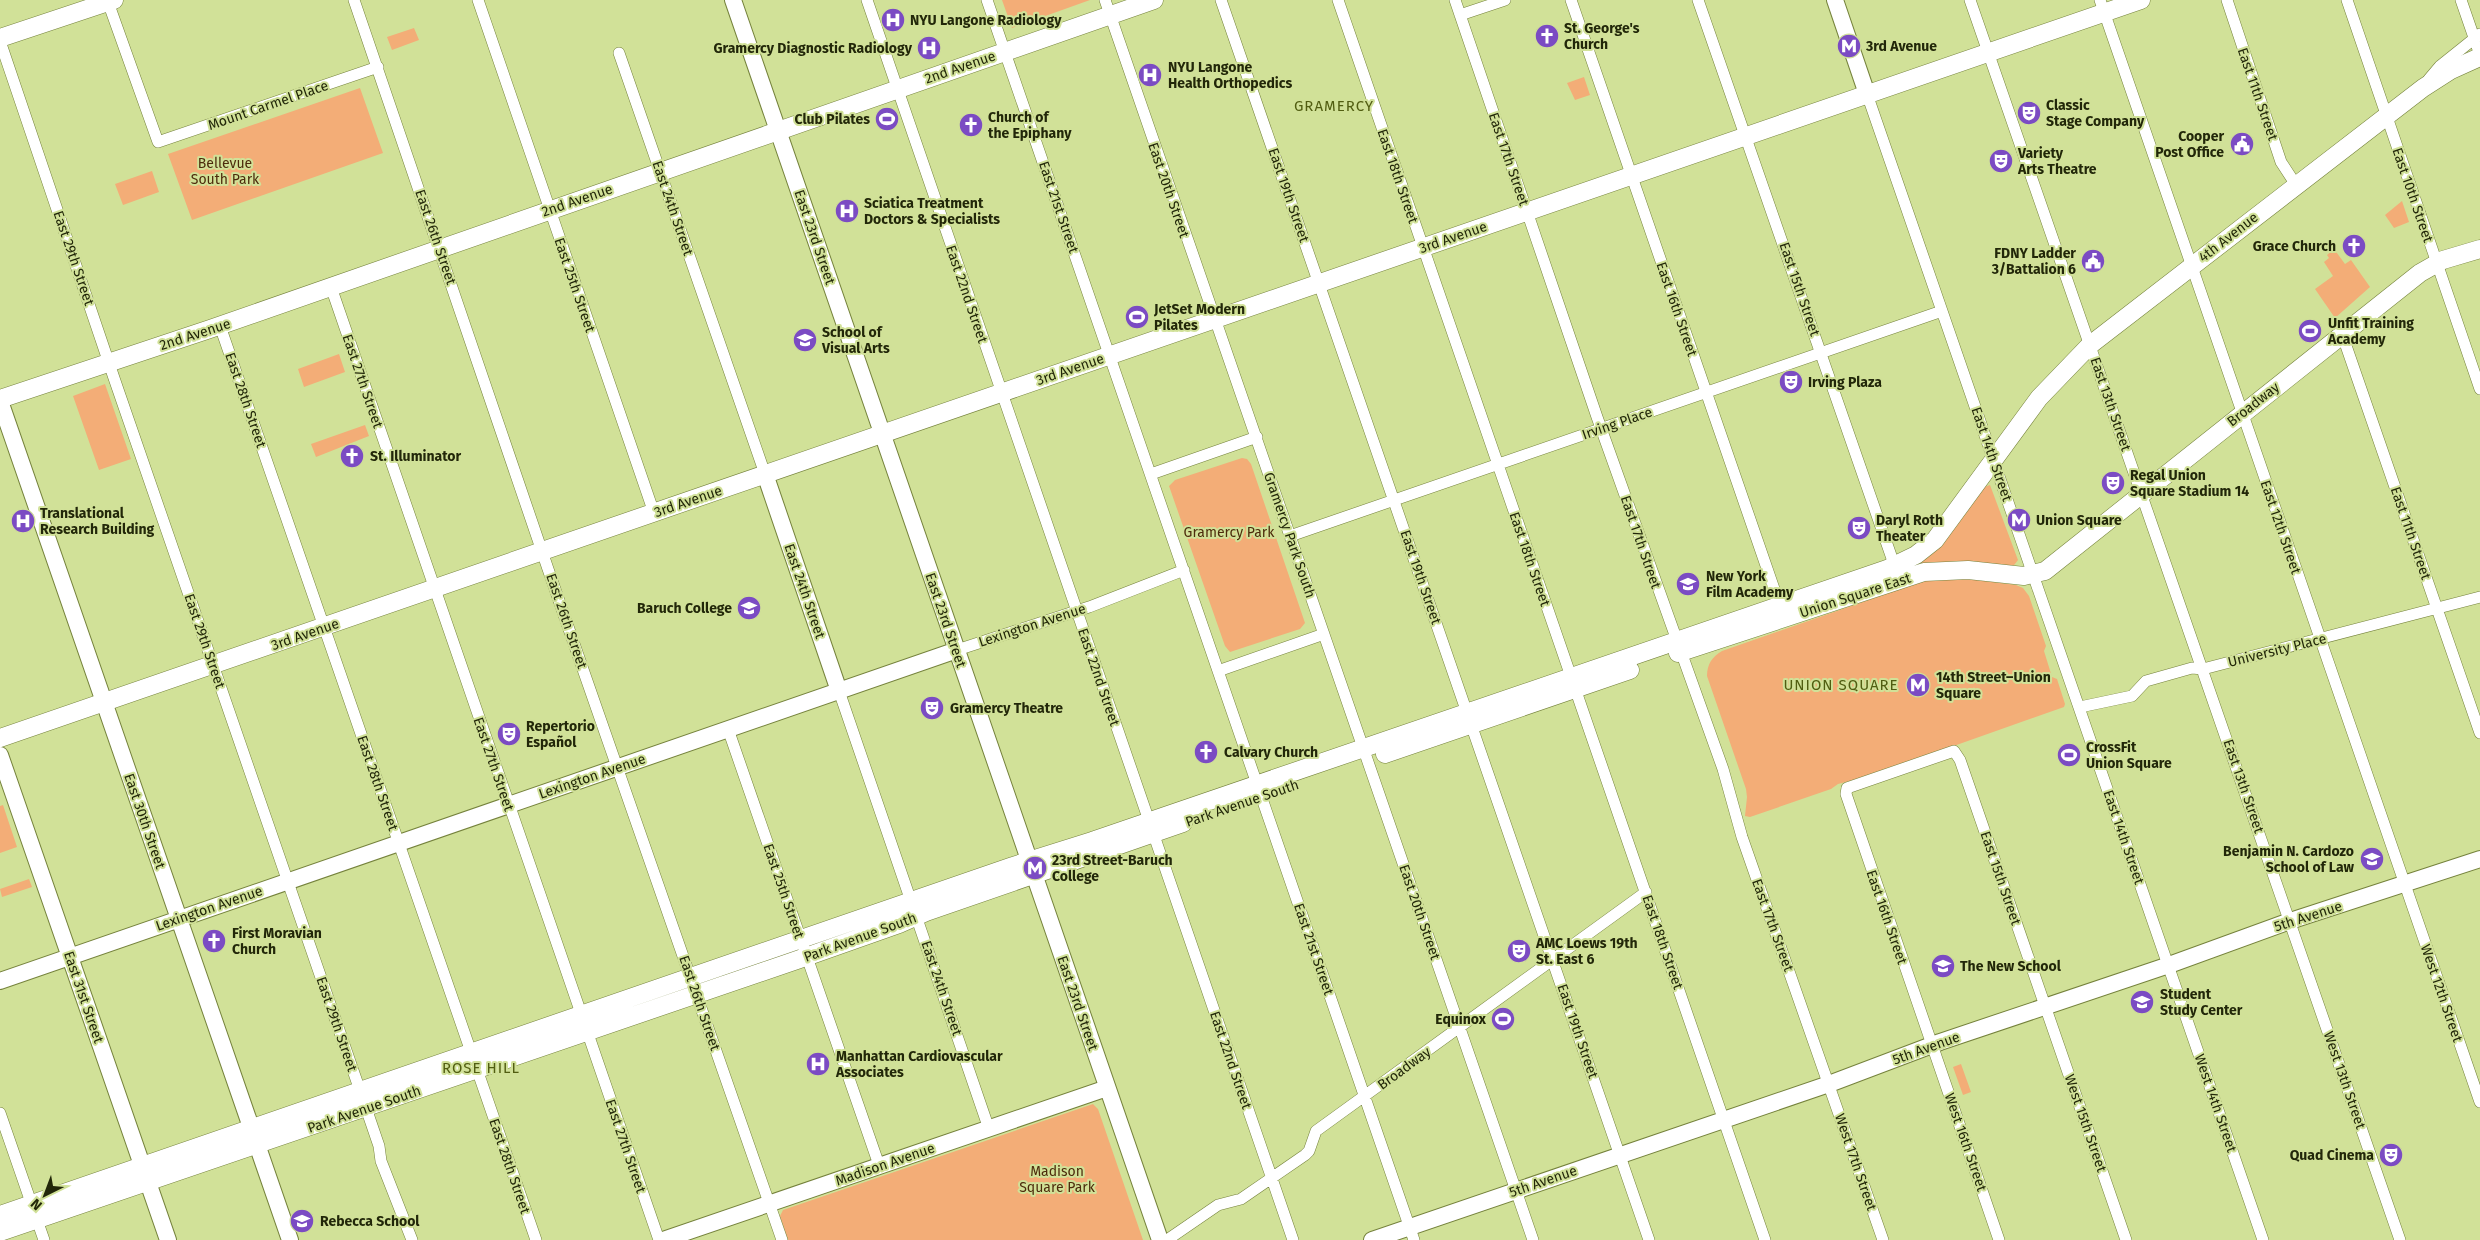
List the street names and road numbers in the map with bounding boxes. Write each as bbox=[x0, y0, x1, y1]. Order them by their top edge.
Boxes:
street label: East 11th Street bbox=[2234, 46, 2282, 144]
street label: 2nd Avenue bbox=[923, 47, 998, 88]
street label: Mount Carmel Place bbox=[206, 77, 331, 134]
street label: East 17th Street bbox=[1485, 110, 1533, 209]
street label: East 18th Street bbox=[1373, 127, 1422, 227]
street label: East 20th Street bbox=[1144, 140, 1193, 241]
street label: East 19th Street bbox=[1264, 146, 1313, 245]
street label: East 10th Street bbox=[2388, 146, 2437, 246]
street label: East 24th Street bbox=[648, 159, 697, 259]
street label: East 21st Street bbox=[1035, 159, 1083, 256]
street label: 2nd Avenue bbox=[540, 180, 615, 221]
street label: East 26th Street bbox=[411, 187, 460, 288]
street label: East 23rd Street bbox=[790, 188, 839, 288]
street label: East 29th Street bbox=[49, 208, 98, 309]
street label: 4th Avenue bbox=[2195, 209, 2261, 266]
street label: 3rd Avenue bbox=[1417, 218, 1489, 257]
street label: East 25th Street bbox=[550, 236, 599, 336]
street label: East 15th Street bbox=[1776, 240, 1824, 339]
street label: East 22nd Street bbox=[942, 243, 992, 346]
street label: East 16th Street bbox=[1652, 260, 1701, 359]
street label: 2nd Avenue bbox=[157, 315, 233, 354]
street label: East 27th Street bbox=[339, 332, 387, 431]
street label: East 28th Street bbox=[221, 350, 270, 451]
street label: 3rd Avenue bbox=[1034, 350, 1106, 389]
street label: East 13th Street bbox=[2087, 355, 2135, 454]
street label: Broadway bbox=[2224, 379, 2283, 430]
street label: Irving Place bbox=[1580, 404, 1655, 443]
street label: East 14th Street bbox=[1967, 405, 2016, 504]
street label: Gramercy Park South bbox=[1260, 470, 1319, 600]
street label: East 12th Street bbox=[2257, 478, 2305, 577]
street label: 3rd Avenue bbox=[652, 482, 724, 521]
street label: East 11th Street bbox=[2387, 485, 2435, 583]
street label: East 17th Street bbox=[1617, 493, 1665, 592]
street label: East 18th Street bbox=[1505, 510, 1554, 610]
street label: East 19th Street bbox=[1396, 528, 1445, 627]
street label: East 24th Street bbox=[780, 542, 829, 642]
street label: Union Square East bbox=[1797, 569, 1914, 621]
street label: East 26th Street bbox=[542, 571, 591, 672]
street label: East 23rd Street bbox=[921, 571, 970, 671]
street label: East 29th Street bbox=[180, 591, 229, 692]
street label: Lexington Avenue bbox=[976, 600, 1088, 651]
street label: 3rd Avenue bbox=[269, 615, 341, 654]
street label: East 22nd Street bbox=[1074, 626, 1124, 729]
street label: University Place bbox=[2226, 630, 2328, 671]
street label: East 27th Street bbox=[470, 715, 518, 814]
street label: East 28th Street bbox=[353, 733, 402, 834]
street label: East 13th Street bbox=[2220, 737, 2268, 836]
street label: Lexington Avenue bbox=[537, 750, 648, 803]
street label: East 30th Street bbox=[120, 771, 169, 872]
street label: Park Avenue South bbox=[1183, 776, 1301, 831]
street label: East 14th Street bbox=[2099, 788, 2148, 887]
street label: East 15th Street bbox=[1977, 829, 2025, 928]
street label: East 25th Street bbox=[759, 842, 808, 942]
street label: East 20th Street bbox=[1395, 862, 1444, 963]
street label: East 16th Street bbox=[1862, 868, 1911, 967]
street label: East 17th Street bbox=[1748, 877, 1797, 975]
street label: Lexington Avenue bbox=[154, 882, 265, 935]
street label: East 18th Street bbox=[1638, 893, 1687, 993]
street label: 5th Avenue bbox=[2272, 898, 2344, 935]
street label: East 21st Street bbox=[1290, 901, 1338, 998]
street label: Park Avenue South bbox=[802, 909, 919, 966]
street label: East 24th Street bbox=[917, 939, 966, 1039]
street label: West 12th Street bbox=[2417, 942, 2467, 1045]
street label: East 31st Street bbox=[60, 949, 108, 1046]
street label: East 26th Street bbox=[675, 953, 724, 1054]
street label: East 23rd Street bbox=[1053, 954, 1102, 1054]
street label: East 29th Street bbox=[312, 974, 361, 1075]
street label: East 19th Street bbox=[1553, 982, 1602, 1081]
street label: East 22nd Street bbox=[1206, 1009, 1256, 1112]
street label: 5th Avenue bbox=[1890, 1028, 1962, 1068]
street label: West 13th Street bbox=[2320, 1029, 2370, 1132]
street label: Broadway bbox=[1374, 1043, 1434, 1093]
street label: West 14th Street bbox=[2191, 1052, 2241, 1155]
street label: West 15th Street bbox=[2061, 1072, 2111, 1175]
street label: Park Avenue South bbox=[305, 1082, 423, 1137]
street label: West 16th Street bbox=[1941, 1091, 1991, 1194]
street label: East 27th Street bbox=[602, 1097, 650, 1196]
street label: West 17th Street bbox=[1831, 1111, 1880, 1214]
street label: East 28th Street bbox=[485, 1116, 534, 1217]
street label: Madison Avenue bbox=[833, 1140, 937, 1189]
street label: 5th Avenue bbox=[1507, 1162, 1579, 1201]

